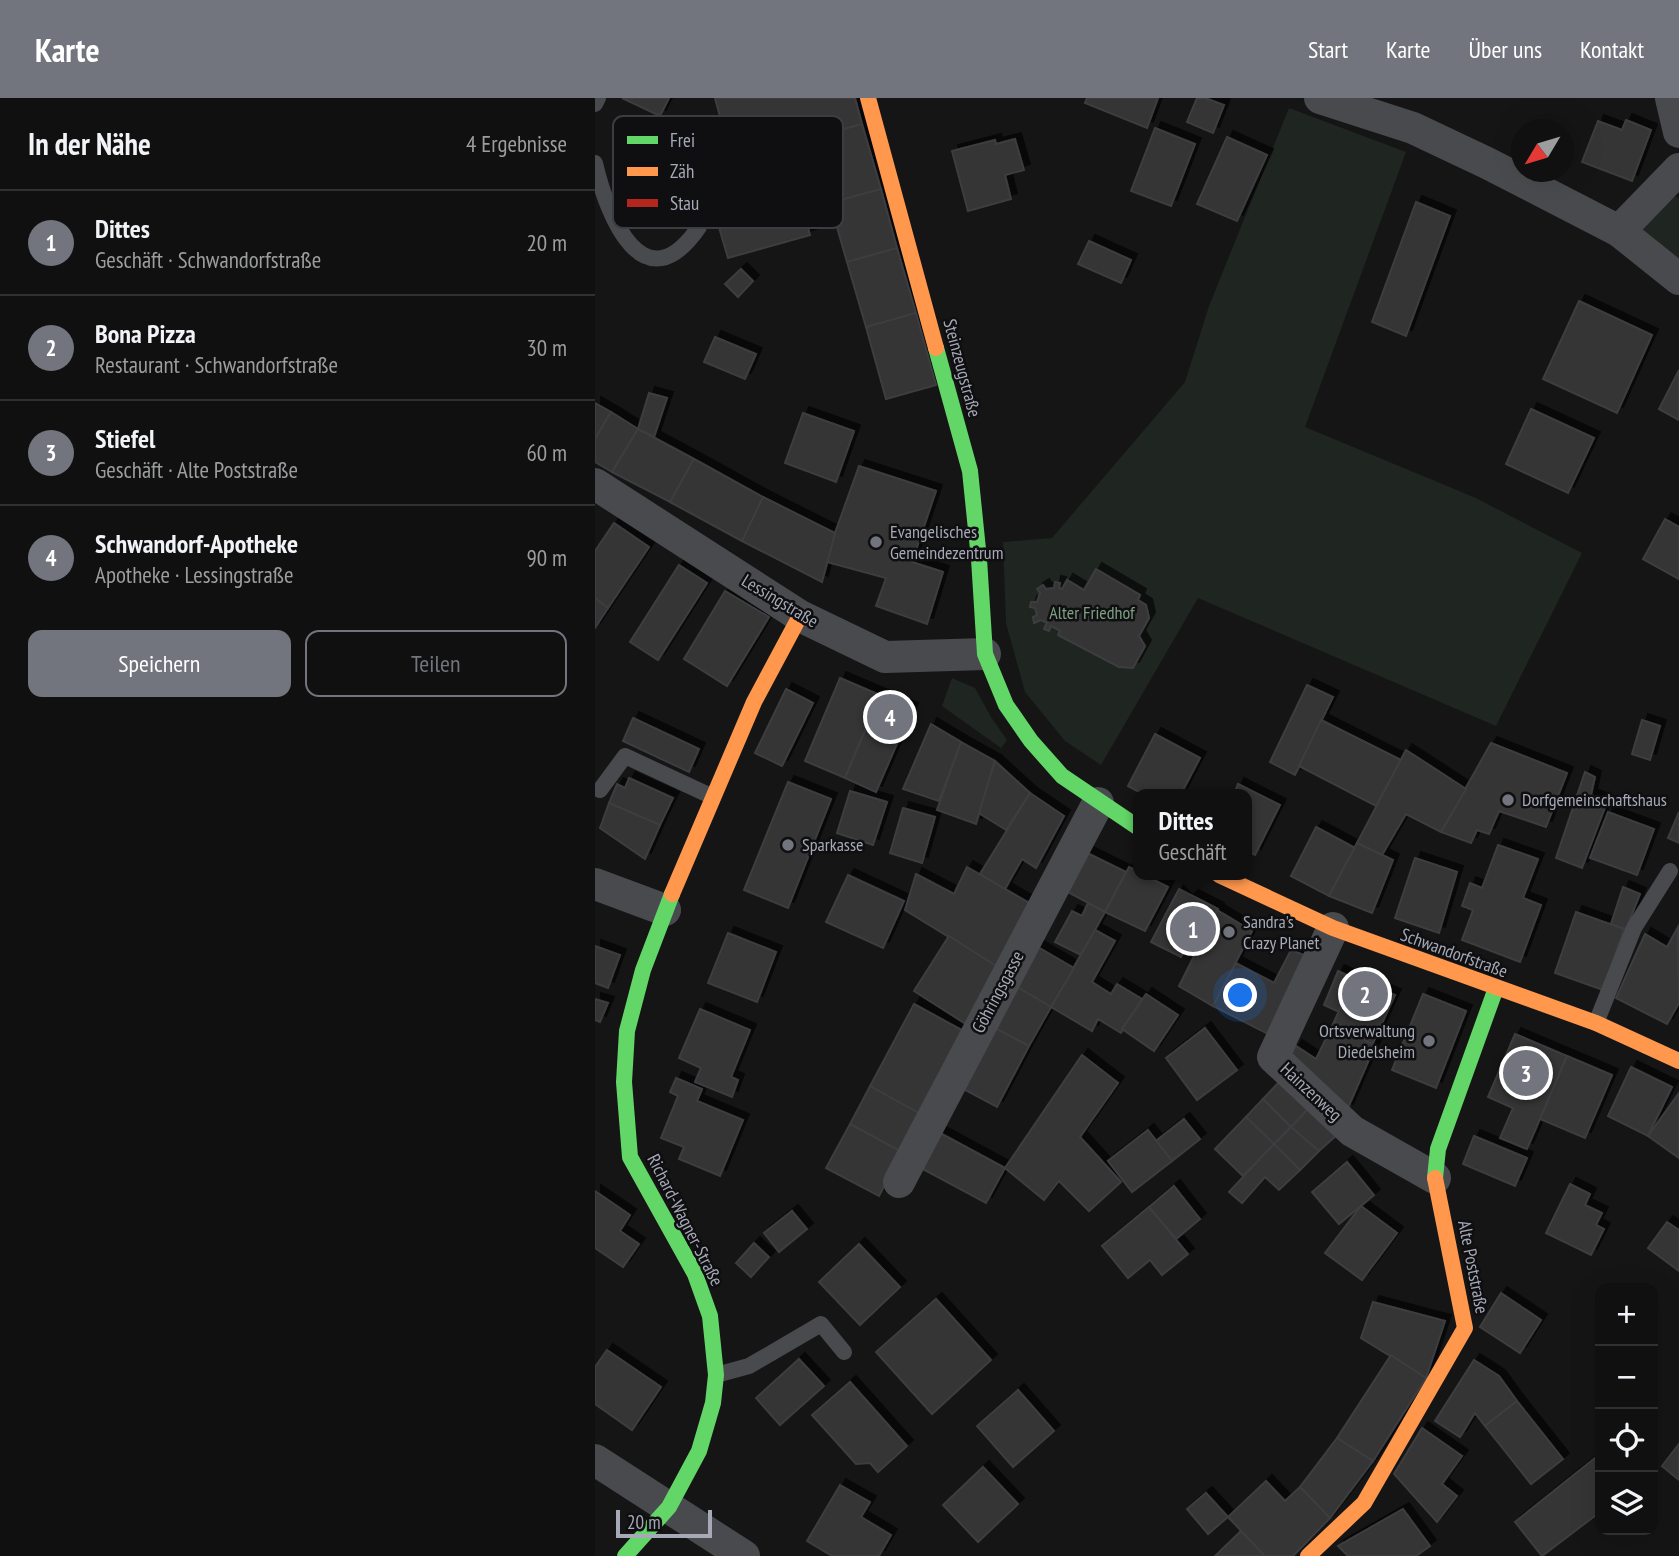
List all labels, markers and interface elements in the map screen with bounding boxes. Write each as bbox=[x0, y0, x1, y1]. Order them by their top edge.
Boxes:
text: Karte bbox=[35, 28, 100, 71]
text: Start bbox=[1308, 34, 1348, 65]
text: Karte bbox=[1386, 34, 1431, 65]
text: Über uns bbox=[1469, 34, 1542, 65]
text: Kontakt bbox=[1580, 34, 1644, 65]
legend bbox=[613, 116, 843, 228]
north arrow bbox=[1511, 119, 1574, 182]
text: In der Nähe bbox=[28, 124, 151, 163]
text: Frei bbox=[670, 128, 695, 152]
text: 4 Ergebnisse bbox=[466, 129, 567, 158]
text: Zäh bbox=[670, 159, 694, 183]
text: Stau bbox=[670, 191, 699, 215]
text: Dittes bbox=[95, 212, 150, 245]
text: 1 bbox=[46, 228, 57, 257]
text: 20 m bbox=[526, 228, 567, 257]
text: Geschäft · Schwandorfstraße bbox=[95, 245, 321, 274]
street label: Steinzeugstraße bbox=[938, 316, 987, 419]
text: Bona Pizza bbox=[95, 317, 196, 350]
text: 2 bbox=[46, 333, 57, 362]
text: 30 m bbox=[526, 333, 567, 362]
text: Restaurant · Schwandorfstraße bbox=[95, 350, 338, 379]
text: Stiefel bbox=[95, 422, 155, 455]
text: 3 bbox=[46, 438, 57, 467]
text: 60 m bbox=[526, 438, 567, 467]
text: Geschäft · Alte Poststraße bbox=[95, 455, 298, 484]
place label: Evangelisches Gemeindezentrum bbox=[890, 520, 1003, 564]
text: Schwandorf-Apotheke bbox=[95, 527, 298, 560]
marker: Evangelisches Gemeindezentrum bbox=[868, 534, 884, 550]
text: 4 bbox=[46, 543, 57, 572]
text: 90 m bbox=[526, 543, 567, 572]
text: Apotheke · Lessingstraße bbox=[95, 560, 294, 589]
street label: Lessingstraße bbox=[738, 569, 823, 632]
park label: Alter Friedhof bbox=[1049, 601, 1136, 624]
button: Speichern bbox=[28, 630, 291, 697]
button: Teilen bbox=[305, 630, 567, 697]
pin: 4 bbox=[867, 691, 913, 743]
place label: Dorfgemeinschaftshaus bbox=[1522, 788, 1667, 811]
popup bbox=[1133, 789, 1252, 880]
marker: Dorfgemeinschaftshaus bbox=[1500, 792, 1516, 808]
text: Dittes bbox=[1158, 804, 1213, 837]
place label: Sparkasse bbox=[802, 833, 863, 856]
marker: Sparkasse bbox=[780, 837, 796, 853]
text: Geschäft bbox=[1158, 837, 1227, 866]
pin: 1 bbox=[1170, 903, 1216, 955]
place label: Sandra's Crazy Planet bbox=[1243, 910, 1319, 954]
street label: Schwandorfstraße bbox=[1397, 923, 1511, 983]
marker: Sandra's Crazy Planet bbox=[1221, 924, 1237, 940]
street label: Göhringsgasse bbox=[966, 947, 1029, 1037]
pin: 2 bbox=[1342, 968, 1388, 1020]
your location bbox=[1223, 978, 1257, 1012]
place label: Ortsverwaltung Diedelsheim bbox=[1319, 1019, 1415, 1063]
marker: Ortsverwaltung Diedelsheim bbox=[1421, 1033, 1437, 1049]
pin: 3 bbox=[1503, 1047, 1549, 1099]
street label: Hainzenweg bbox=[1276, 1057, 1347, 1126]
street label: Richard-Wagner-Straße bbox=[642, 1150, 729, 1290]
street label: Alte Poststraße bbox=[1453, 1218, 1494, 1316]
map controls bbox=[1595, 1283, 1658, 1535]
button: + bbox=[1595, 1283, 1658, 1346]
button: − bbox=[1595, 1346, 1658, 1409]
button: locate bbox=[1595, 1409, 1658, 1472]
button: layers bbox=[1595, 1472, 1658, 1535]
scale bar bbox=[616, 1507, 712, 1539]
text: 20 m bbox=[627, 1510, 661, 1534]

